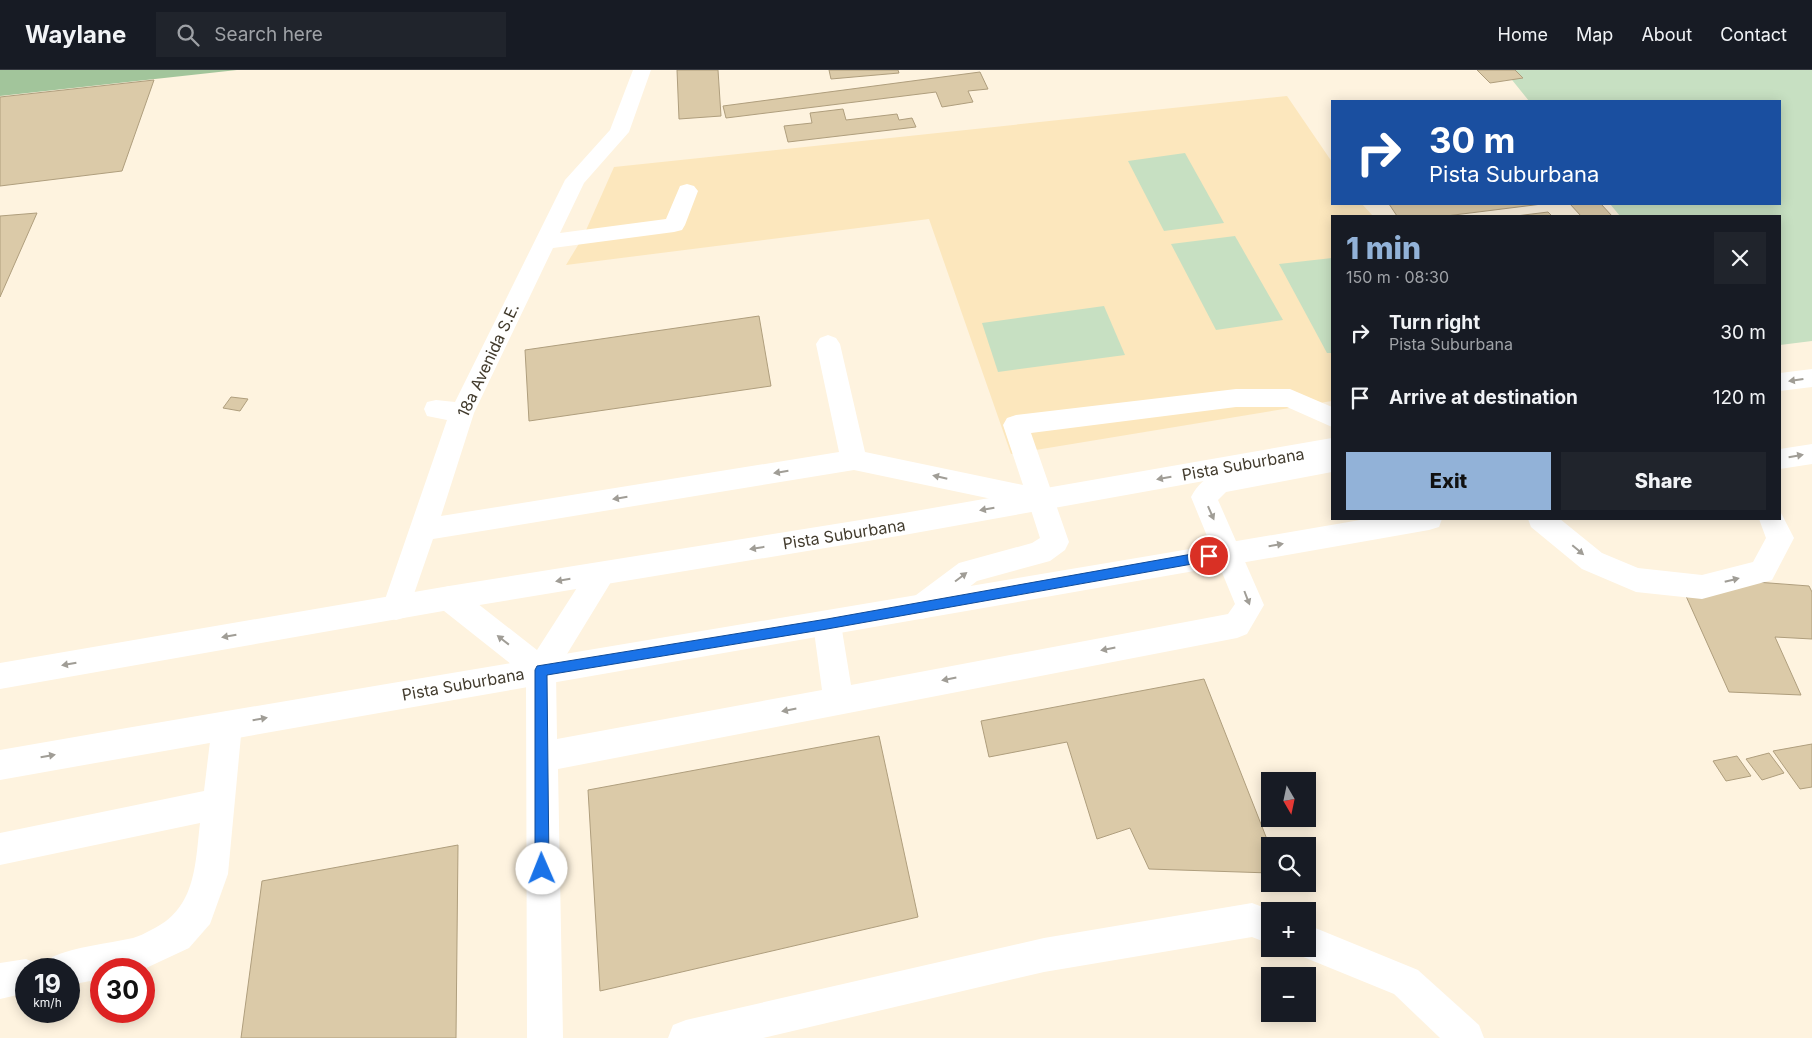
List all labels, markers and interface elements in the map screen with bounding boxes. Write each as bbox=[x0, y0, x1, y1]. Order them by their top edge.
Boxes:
search box bbox=[156, 12, 506, 57]
text: Waylane bbox=[25, 20, 126, 49]
icon: search bbox=[174, 21, 202, 49]
text: Search here bbox=[214, 23, 323, 46]
text: Home bbox=[1498, 24, 1548, 45]
text: Map bbox=[1576, 24, 1613, 45]
text: About bbox=[1641, 24, 1692, 45]
text: Contact bbox=[1720, 24, 1787, 45]
text: 30 m bbox=[1429, 119, 1515, 161]
icon: right bbox=[1346, 120, 1411, 185]
text: Pista Suburbana bbox=[1429, 161, 1599, 187]
text: 1 min bbox=[1346, 230, 1421, 266]
button: close bbox=[1714, 232, 1766, 284]
text: 150 m · 08:30 bbox=[1346, 267, 1449, 287]
street label: 18a Avenida S.E. bbox=[453, 300, 523, 420]
text: Turn right bbox=[1389, 311, 1480, 334]
icon: right bbox=[1346, 319, 1374, 347]
text: 30 m bbox=[1720, 321, 1766, 344]
text: Pista Suburbana bbox=[1389, 334, 1513, 354]
one-way arrow bbox=[1788, 376, 1804, 384]
icon: arrive bbox=[1346, 384, 1374, 412]
text: Arrive at destination bbox=[1389, 386, 1578, 409]
text: 120 m bbox=[1713, 386, 1766, 409]
street label: Pista Suburbana bbox=[1180, 443, 1306, 485]
button: Exit bbox=[1346, 452, 1551, 510]
button: Share bbox=[1561, 452, 1766, 510]
one-way arrow bbox=[1788, 452, 1804, 460]
one-way arrow bbox=[772, 468, 788, 476]
one-way arrow bbox=[933, 473, 948, 481]
one-way arrow bbox=[1156, 475, 1172, 483]
one-way arrow bbox=[612, 494, 628, 502]
one-way arrow bbox=[979, 505, 994, 513]
one-way arrow bbox=[1207, 506, 1215, 520]
street label: Pista Suburbana bbox=[781, 514, 907, 554]
pin bbox=[1188, 535, 1230, 577]
one-way arrow bbox=[1269, 540, 1285, 548]
icon: arrive bbox=[1195, 542, 1223, 570]
one-way arrow bbox=[749, 544, 765, 552]
one-way arrow bbox=[1572, 544, 1585, 555]
one-way arrow bbox=[954, 572, 967, 583]
one-way arrow bbox=[1724, 575, 1739, 583]
one-way arrow bbox=[554, 577, 570, 585]
one-way arrow bbox=[1243, 591, 1251, 606]
one-way arrow bbox=[221, 633, 237, 641]
one-way arrow bbox=[496, 635, 509, 646]
one-way arrow bbox=[1101, 645, 1116, 653]
one-way arrow bbox=[60, 661, 76, 669]
street label: Pista Suburbana bbox=[400, 663, 526, 705]
one-way arrow bbox=[940, 676, 956, 684]
one-way arrow bbox=[782, 706, 797, 714]
one-way arrow bbox=[252, 715, 268, 723]
one-way arrow bbox=[40, 752, 56, 760]
north arrow bbox=[1261, 772, 1316, 828]
map controls bbox=[1261, 772, 1316, 1022]
button: search bbox=[1261, 837, 1316, 892]
position arrow bbox=[515, 842, 567, 894]
button: + bbox=[1261, 902, 1316, 957]
speed limit sign: 30 bbox=[90, 958, 155, 1023]
button: − bbox=[1261, 967, 1316, 1022]
text: 19 bbox=[34, 969, 61, 999]
text: km/h bbox=[33, 995, 62, 1010]

